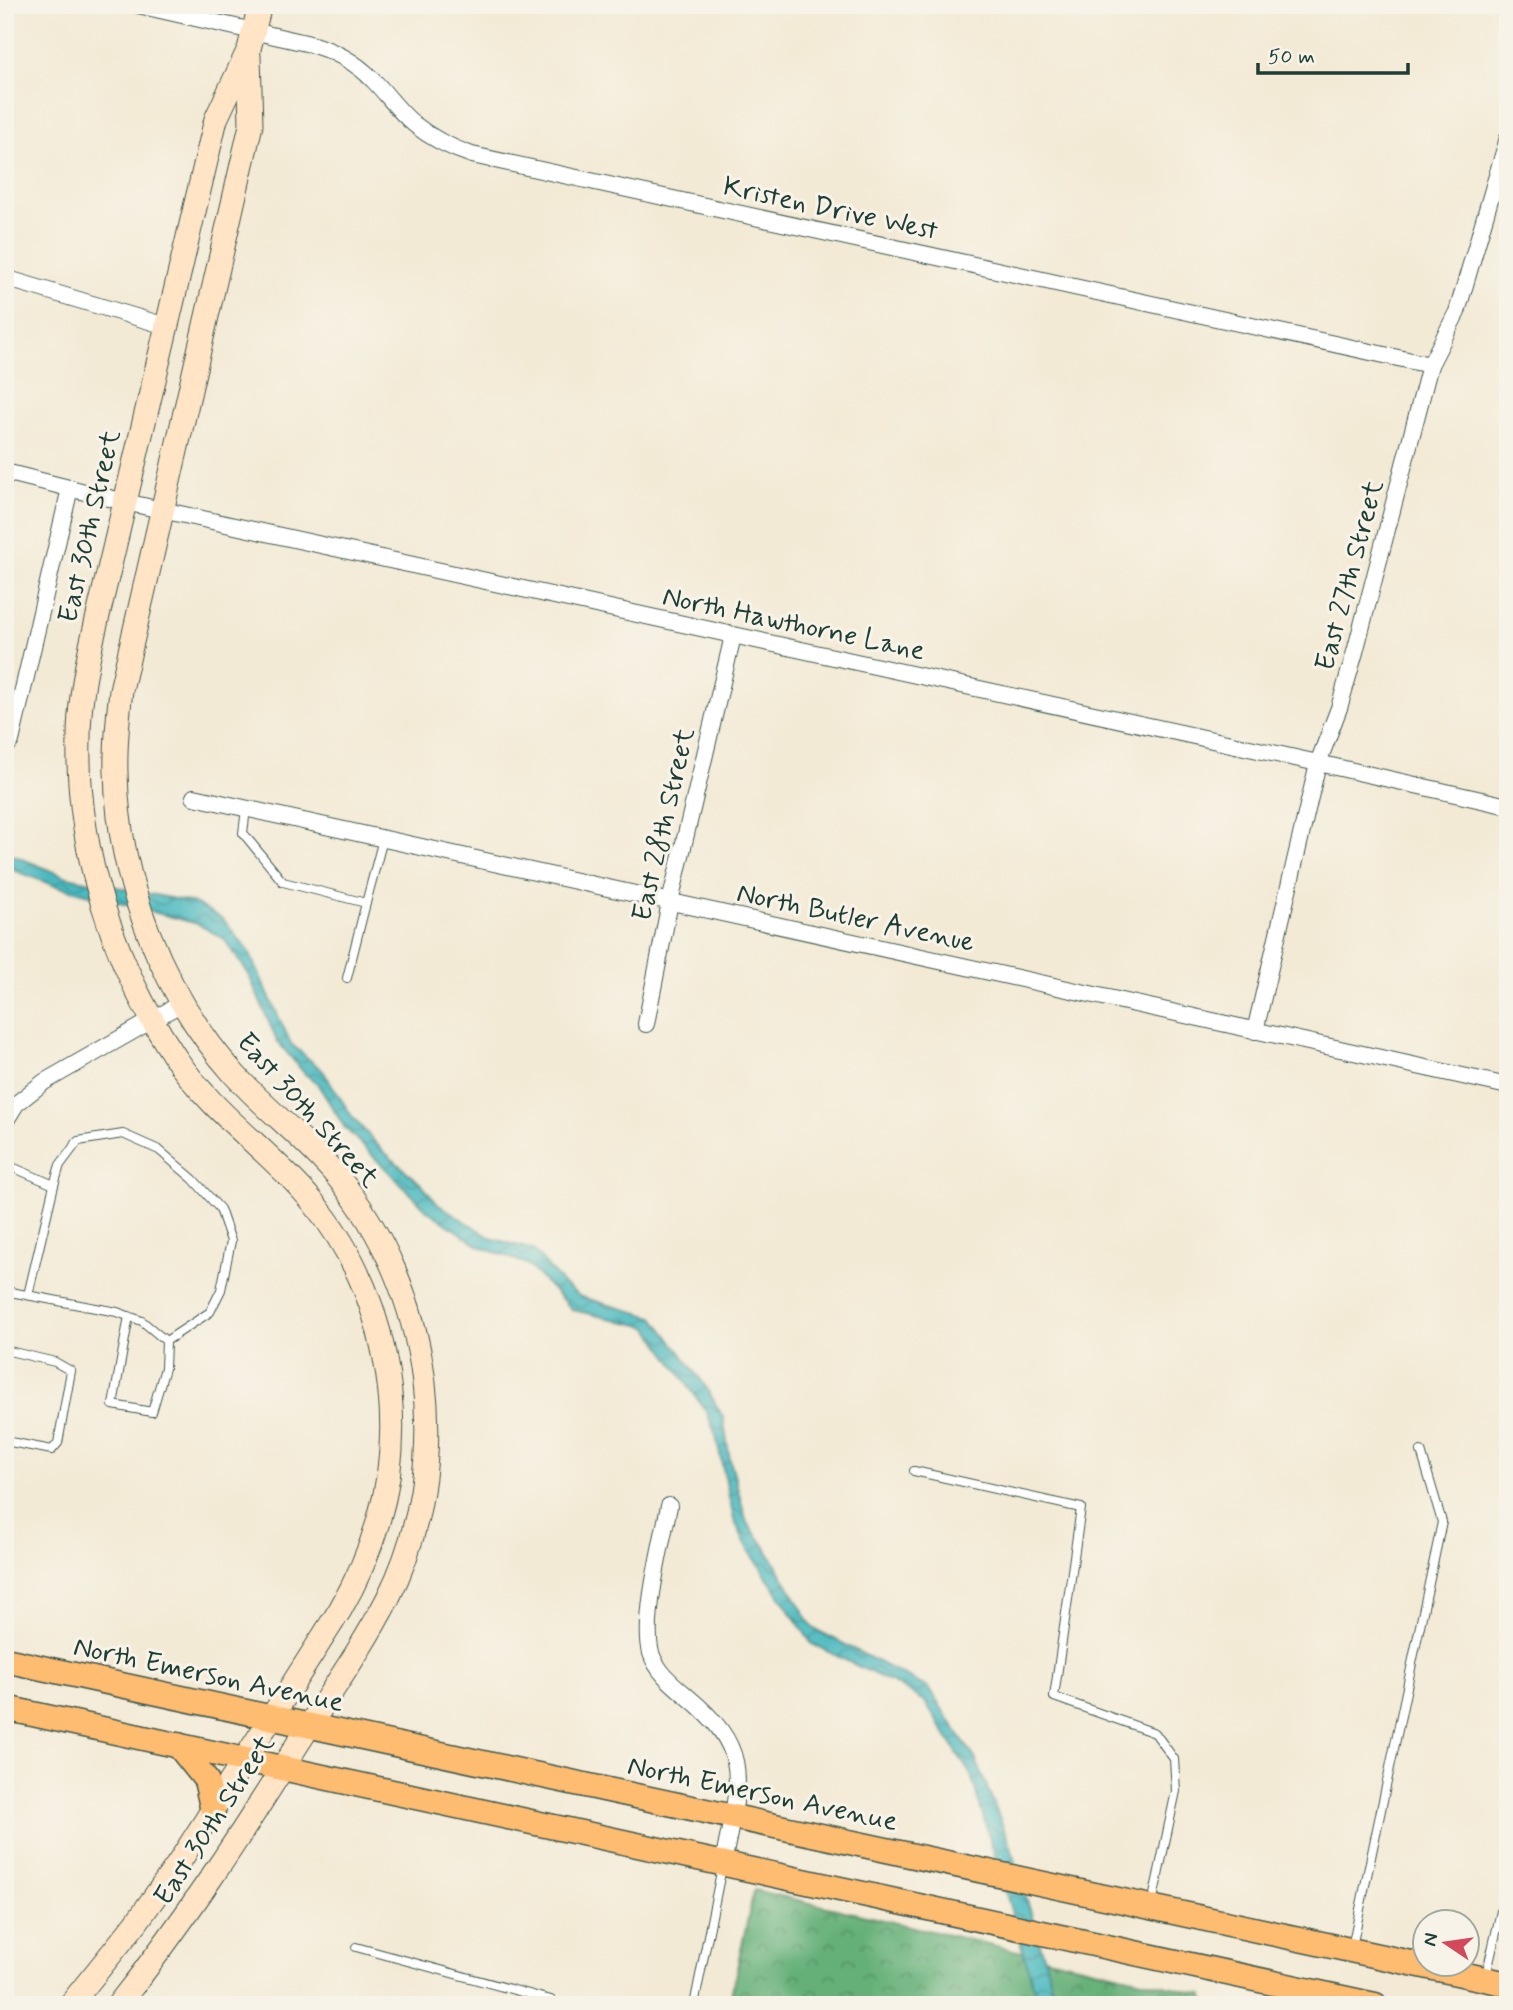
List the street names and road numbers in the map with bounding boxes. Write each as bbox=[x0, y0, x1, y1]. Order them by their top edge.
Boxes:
street label: Kristen Drive West bbox=[720, 169, 942, 250]
street label: East 30th Street bbox=[50, 426, 131, 627]
street label: East 27th Street bbox=[1307, 476, 1394, 675]
street label: North Hawthorne Lane bbox=[659, 579, 928, 670]
street label: East 28th Street bbox=[624, 724, 705, 925]
street label: North Butler Avenue bbox=[733, 875, 978, 962]
street label: East 30th Street bbox=[228, 1025, 387, 1197]
street label: North Emerson Avenue bbox=[70, 1629, 347, 1722]
street label: East 30th Street bbox=[146, 1727, 285, 1913]
street label: North Emerson Avenue bbox=[624, 1748, 901, 1841]

